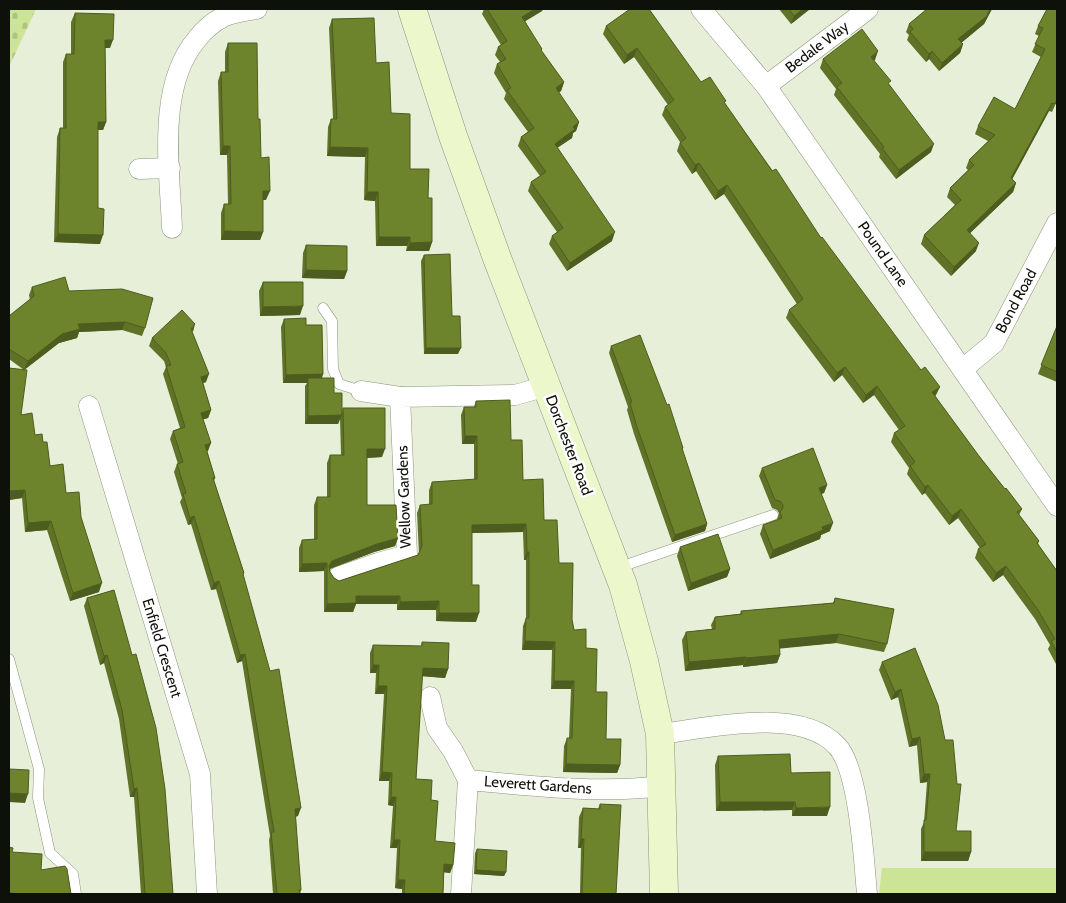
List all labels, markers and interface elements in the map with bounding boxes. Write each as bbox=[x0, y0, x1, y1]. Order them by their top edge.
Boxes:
street label: Bedale Way bbox=[782, 17, 853, 77]
street label: Pound Lane bbox=[854, 218, 912, 290]
street label: Bond Road bbox=[992, 266, 1040, 336]
street label: Dorchester Road bbox=[542, 392, 596, 498]
street label: Wellow Gardens bbox=[393, 445, 415, 549]
street label: Enfield Crescent bbox=[138, 596, 186, 700]
street label: Leverett Gardens bbox=[483, 772, 593, 798]

